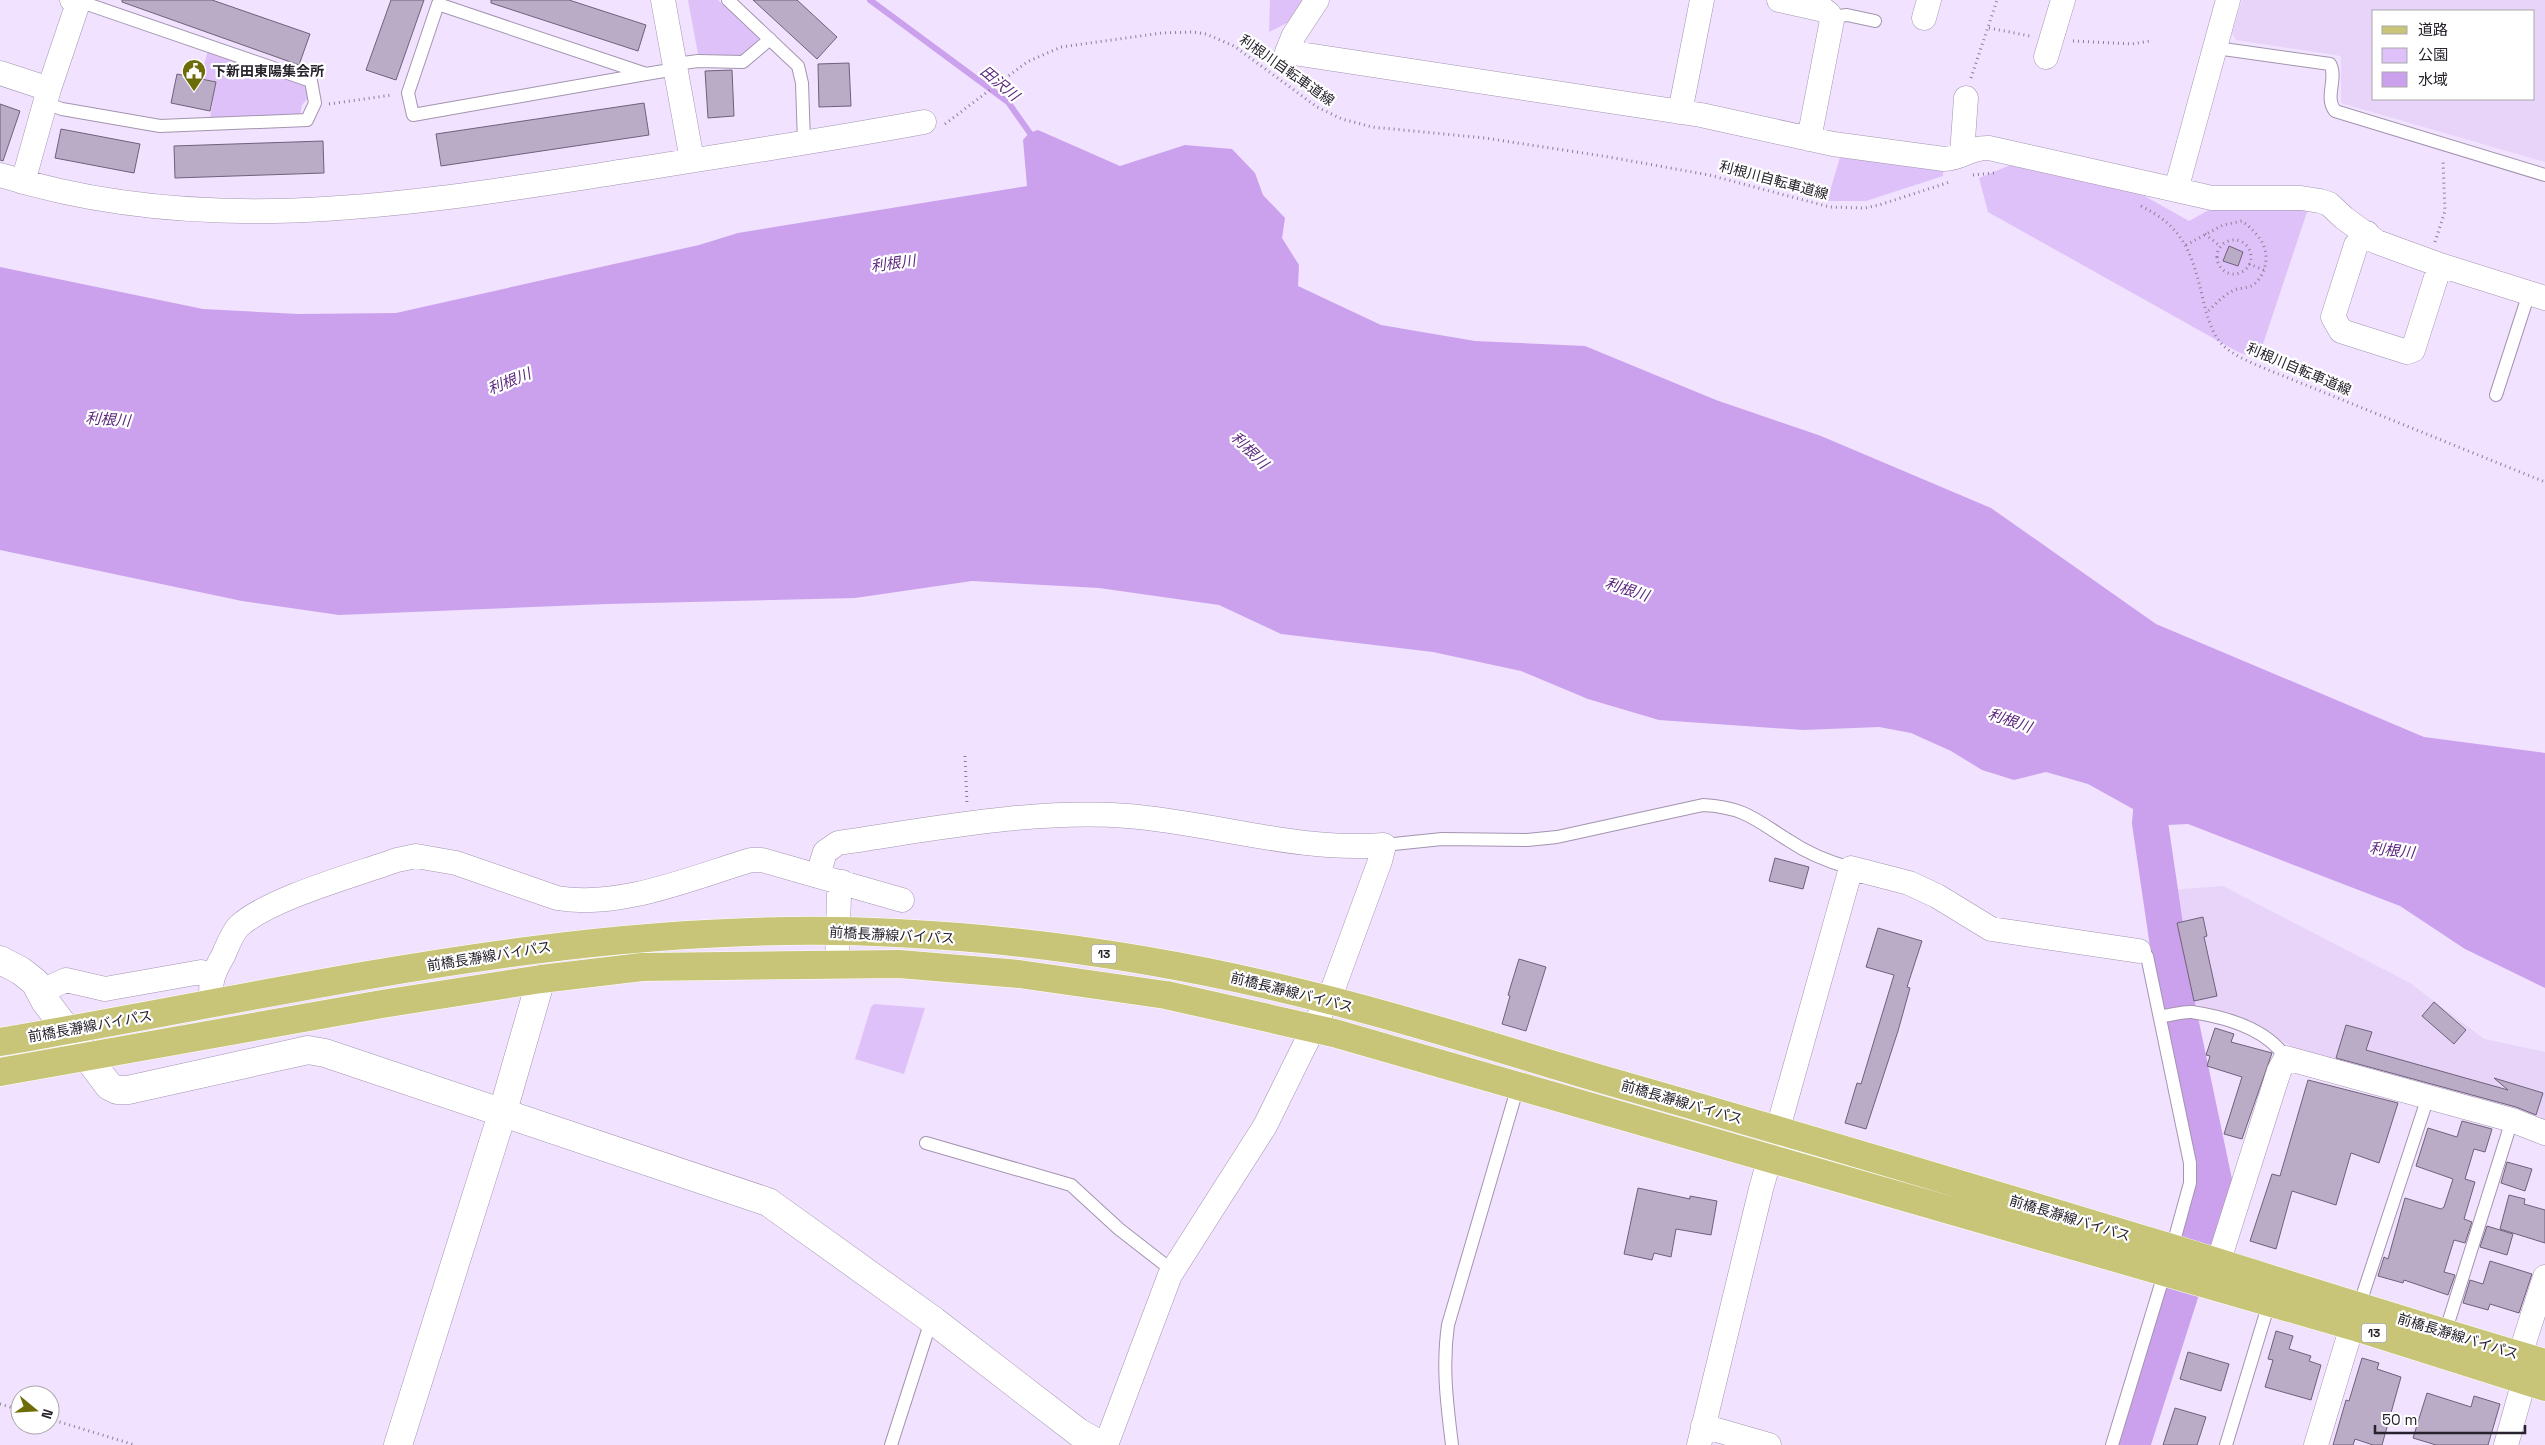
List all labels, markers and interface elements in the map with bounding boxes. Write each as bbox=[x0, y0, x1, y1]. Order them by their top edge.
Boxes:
legend bbox=[2372, 10, 2535, 100]
text: 道路 bbox=[2418, 20, 2448, 39]
street label: 利根川自転車道線 bbox=[1236, 31, 1338, 109]
text: 公園 bbox=[2418, 45, 2448, 64]
public building icon: 下新田東陽集会所 bbox=[181, 58, 207, 92]
water label: 田沢川 bbox=[977, 61, 1025, 106]
place label: 下新田東陽集会所 bbox=[212, 62, 324, 80]
text: 水域 bbox=[2418, 70, 2448, 89]
street label: 利根川自転車道線 bbox=[1718, 157, 1830, 203]
water label: 利根川 bbox=[869, 250, 919, 276]
street label: 利根川自転車道線 bbox=[2244, 339, 2354, 399]
water label: 利根川 bbox=[485, 363, 535, 398]
water label: 利根川 bbox=[85, 408, 133, 430]
water label: 利根川 bbox=[1227, 428, 1274, 474]
water label: 利根川 bbox=[1603, 573, 1653, 606]
water label: 利根川 bbox=[1986, 704, 2036, 737]
water label: 利根川 bbox=[2369, 838, 2417, 862]
street label: 前橋長瀞線バイパス bbox=[829, 923, 955, 947]
street label: 前橋長瀞線バイパス bbox=[425, 937, 553, 975]
road number: 13 bbox=[1092, 944, 1116, 964]
street label: 前橋長瀞線バイパス bbox=[1229, 968, 1355, 1016]
street label: 前橋長瀞線バイパス bbox=[27, 1006, 153, 1046]
street label: 前橋長瀞線バイパス bbox=[1619, 1076, 1745, 1128]
street label: 前橋長瀞線バイパス bbox=[2007, 1191, 2133, 1245]
street label: 前橋長瀞線バイパス bbox=[2395, 1309, 2521, 1363]
road number: 13 bbox=[2362, 1324, 2386, 1342]
north arrow bbox=[10, 1385, 60, 1435]
scale bar bbox=[2375, 1402, 2525, 1434]
text: N bbox=[37, 1407, 57, 1421]
text: 50 m bbox=[2382, 1410, 2417, 1429]

